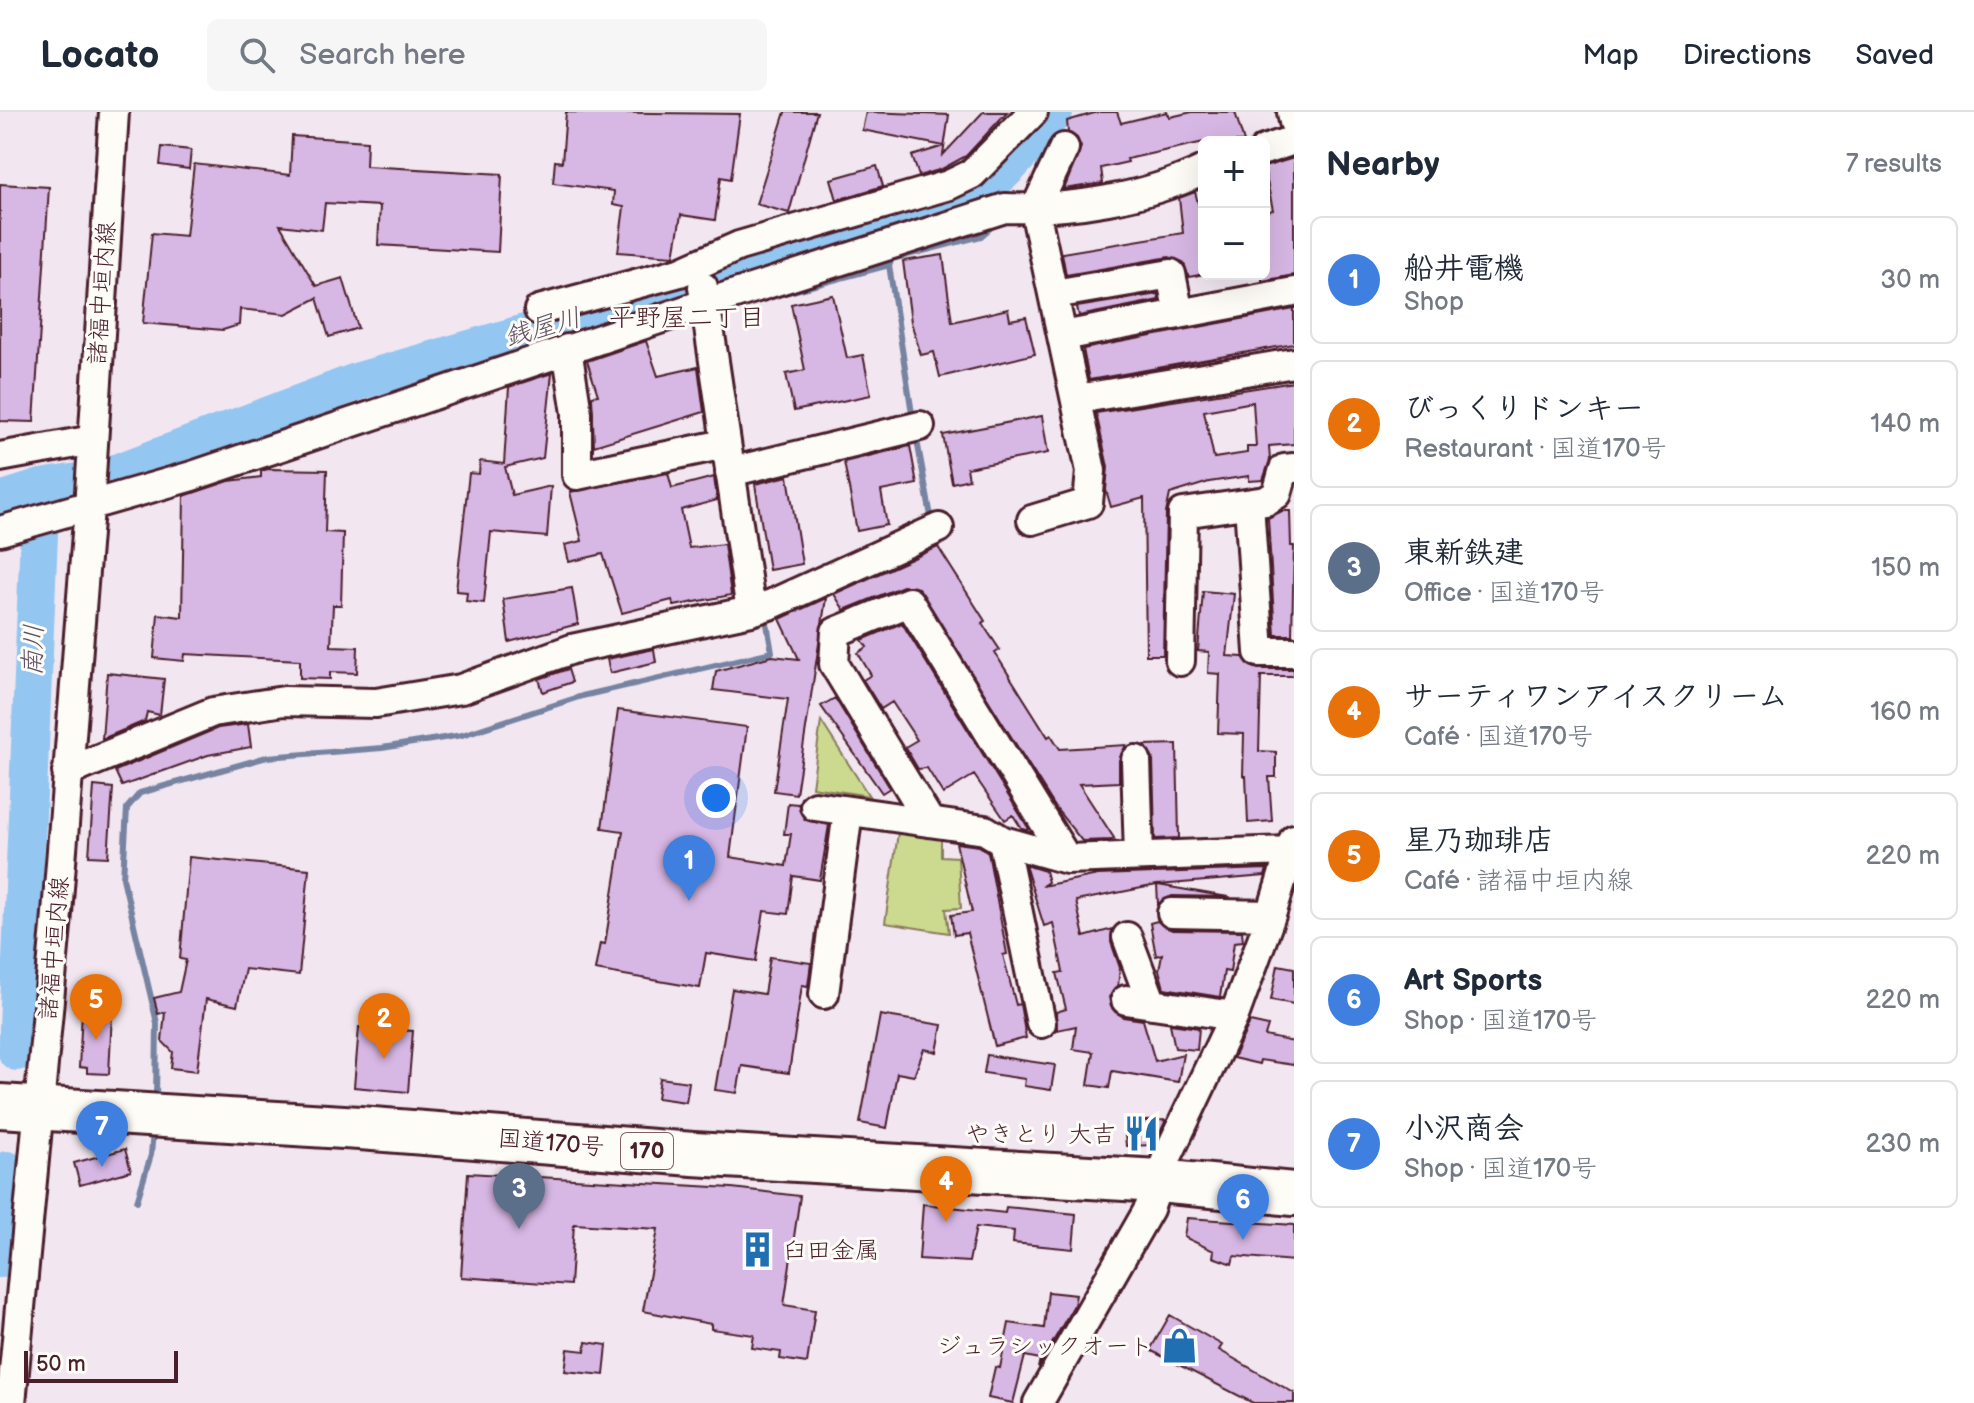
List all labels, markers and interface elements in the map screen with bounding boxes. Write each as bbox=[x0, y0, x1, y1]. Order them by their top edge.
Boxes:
search box bbox=[207, 19, 767, 91]
text: Locato bbox=[40, 33, 159, 78]
icon: search bbox=[235, 33, 279, 77]
text: Search here bbox=[299, 37, 466, 73]
text: Map bbox=[1582, 39, 1639, 72]
text: Directions bbox=[1683, 39, 1811, 72]
text: Saved bbox=[1855, 39, 1934, 72]
map controls bbox=[1198, 136, 1270, 280]
button: + bbox=[1198, 136, 1270, 208]
text: Nearby bbox=[1326, 144, 1440, 185]
text: 7 results bbox=[1846, 149, 1942, 180]
button: − bbox=[1198, 208, 1270, 280]
street label: 諸福中垣内線 bbox=[83, 220, 121, 366]
text: 船井電機 bbox=[1404, 251, 1524, 287]
text: 1 bbox=[1349, 265, 1359, 296]
text: 30 m bbox=[1880, 265, 1940, 296]
text: Shop bbox=[1404, 287, 1464, 318]
water label: 銭屋川 bbox=[501, 302, 585, 354]
district label: 平野屋二丁目 bbox=[609, 303, 765, 334]
text: びっくりドンキー bbox=[1404, 391, 1644, 427]
text: 2 bbox=[1346, 409, 1362, 440]
text: 140 m bbox=[1870, 409, 1940, 440]
text: Restaurant · 国道170号 bbox=[1404, 434, 1666, 465]
text: 東新鉄建 bbox=[1404, 535, 1524, 571]
text: 3 bbox=[1346, 553, 1362, 584]
text: 150 m bbox=[1871, 553, 1940, 584]
text: Office · 国道170号 bbox=[1404, 578, 1605, 609]
water label: 南川 bbox=[18, 623, 50, 677]
text: サーティワンアイスクリーム bbox=[1404, 679, 1788, 715]
text: 4 bbox=[1346, 697, 1362, 728]
text: 160 m bbox=[1870, 697, 1940, 728]
text: Café · 国道170号 bbox=[1404, 722, 1593, 753]
your location bbox=[696, 778, 736, 818]
text: 星乃珈琲店 bbox=[1404, 823, 1554, 859]
pin: 1 bbox=[663, 835, 715, 901]
text: 5 bbox=[1346, 841, 1362, 872]
text: 220 m bbox=[1866, 841, 1940, 872]
text: Café · 諸福中垣内線 bbox=[1404, 866, 1633, 897]
street label: 諸福中垣内線 bbox=[33, 875, 75, 1021]
text: Art Sports bbox=[1404, 963, 1542, 999]
pin: 5 bbox=[70, 974, 122, 1040]
text: 6 bbox=[1346, 985, 1362, 1016]
text: 220 m bbox=[1866, 985, 1940, 1016]
pin: 2 bbox=[358, 993, 410, 1059]
text: Shop · 国道170号 bbox=[1404, 1006, 1597, 1037]
pin: 7 bbox=[76, 1101, 128, 1167]
text: 小沢商会 bbox=[1404, 1111, 1524, 1147]
restaurant icon: やきとり 大吉 bbox=[1123, 1115, 1161, 1153]
place label: やきとり 大吉 bbox=[966, 1120, 1116, 1149]
street label: 国道170号 bbox=[496, 1124, 606, 1162]
text: 7 bbox=[1347, 1129, 1361, 1160]
text: 230 m bbox=[1865, 1129, 1940, 1160]
road number: 170 bbox=[621, 1133, 673, 1169]
text: Shop · 国道170号 bbox=[1404, 1154, 1597, 1185]
pin: 4 bbox=[920, 1156, 972, 1222]
pin: 3 bbox=[493, 1163, 545, 1229]
pin: 6 bbox=[1217, 1174, 1269, 1240]
building icon: 臼田金属 bbox=[738, 1231, 776, 1269]
place label: 臼田金属 bbox=[783, 1236, 879, 1265]
shop icon: ジュラシックオート bbox=[1160, 1327, 1198, 1365]
place label: ジュラシックオート bbox=[937, 1332, 1153, 1361]
scale bar bbox=[24, 1347, 178, 1383]
text: 50 m bbox=[36, 1351, 86, 1378]

